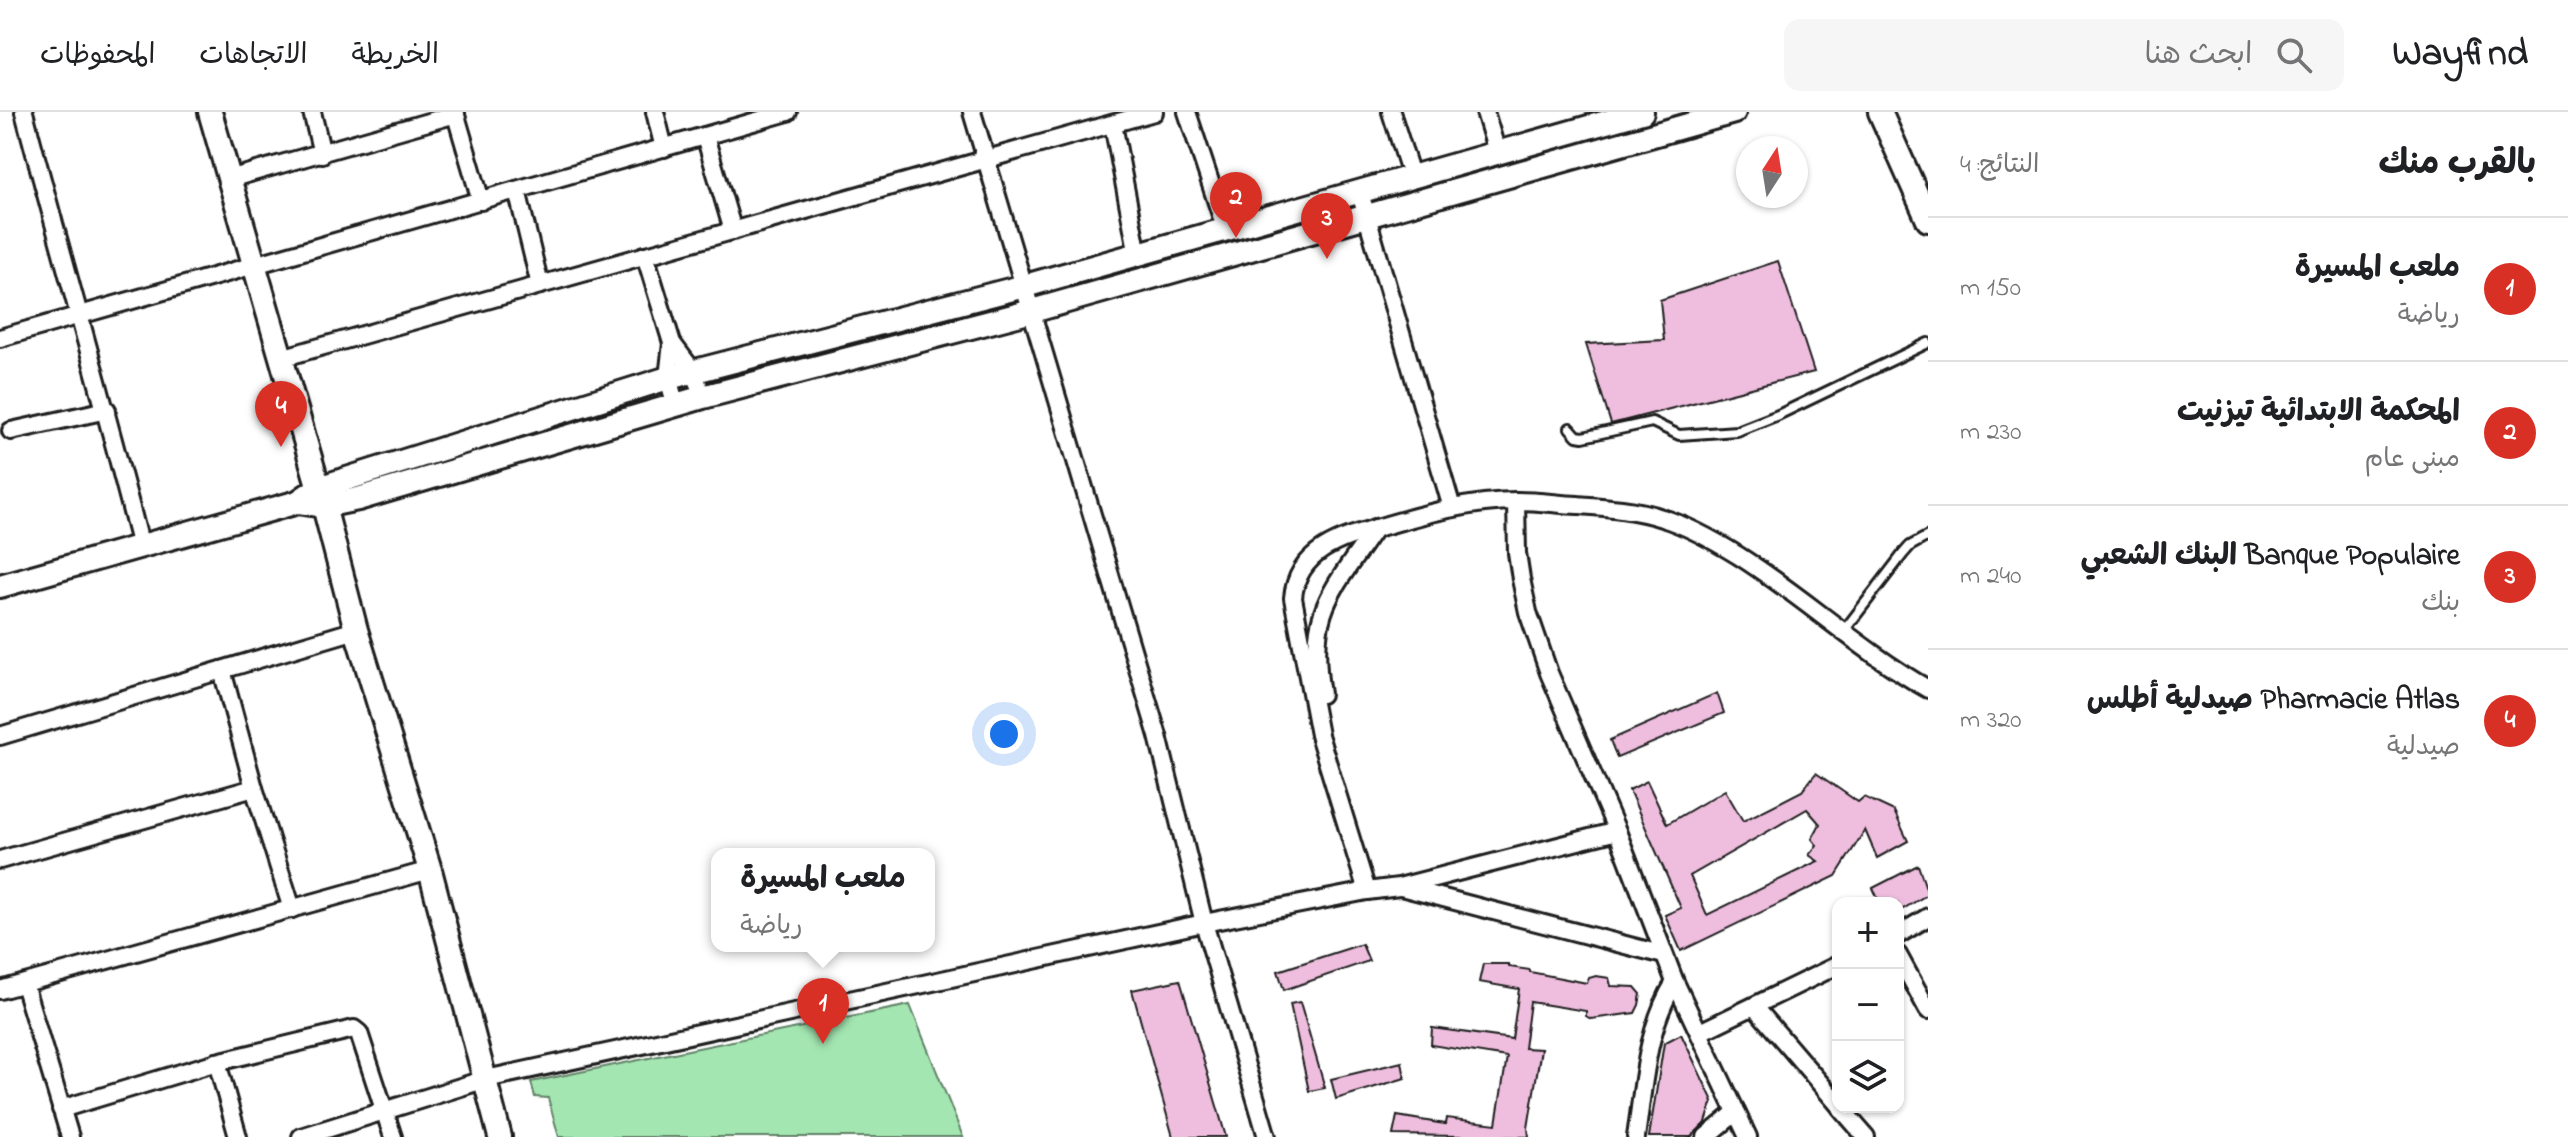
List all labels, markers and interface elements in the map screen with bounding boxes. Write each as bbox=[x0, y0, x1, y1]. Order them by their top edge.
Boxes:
search box bbox=[1784, 19, 2344, 91]
text: Wayfind bbox=[2392, 27, 2528, 83]
icon: search bbox=[2272, 33, 2316, 77]
text: ابحث هنا bbox=[2145, 34, 2252, 78]
text: المحفوظات bbox=[40, 36, 155, 77]
text: الاتجاهات bbox=[199, 36, 307, 77]
text: الخريطة bbox=[351, 36, 439, 77]
north arrow bbox=[1736, 136, 1808, 208]
text: بالقرب منك bbox=[2378, 140, 2536, 190]
text: النتائج: 4 bbox=[1960, 147, 2039, 185]
pin: 2 bbox=[1210, 172, 1262, 238]
pin: 3 bbox=[1301, 193, 1353, 259]
text: ملعب المسيرة bbox=[2295, 247, 2460, 291]
text: 150 m bbox=[1960, 270, 2021, 308]
text: 1 bbox=[2506, 270, 2514, 308]
text: رياضة bbox=[2398, 297, 2460, 335]
pin: 4 bbox=[255, 381, 307, 447]
text: المحكمة الابتدائية تيزنيت bbox=[2177, 391, 2460, 435]
text: 230 m bbox=[1960, 414, 2022, 452]
text: 2 bbox=[2504, 414, 2516, 452]
text: مبنى عام bbox=[2364, 441, 2460, 479]
text: Banque Populaire البنك الشعبي bbox=[2080, 535, 2460, 579]
text: 240 m bbox=[1960, 558, 2022, 596]
text: 3 bbox=[2505, 558, 2515, 596]
text: بنك bbox=[2421, 585, 2460, 623]
text: Pharmacie Atlas صيدلية أطلس bbox=[2087, 679, 2460, 723]
text: 320 m bbox=[1960, 702, 2022, 740]
text: 4 bbox=[2505, 702, 2515, 740]
your location bbox=[984, 714, 1024, 754]
text: صيدلية bbox=[2387, 729, 2460, 767]
popup bbox=[711, 848, 935, 952]
text: ملعب المسيرة bbox=[740, 858, 906, 902]
map controls bbox=[1832, 897, 1904, 1113]
button: + bbox=[1832, 897, 1904, 969]
text: رياضة bbox=[740, 908, 803, 946]
button: − bbox=[1832, 969, 1904, 1041]
pin: 1 bbox=[797, 978, 849, 1044]
button: layers bbox=[1832, 1041, 1904, 1113]

